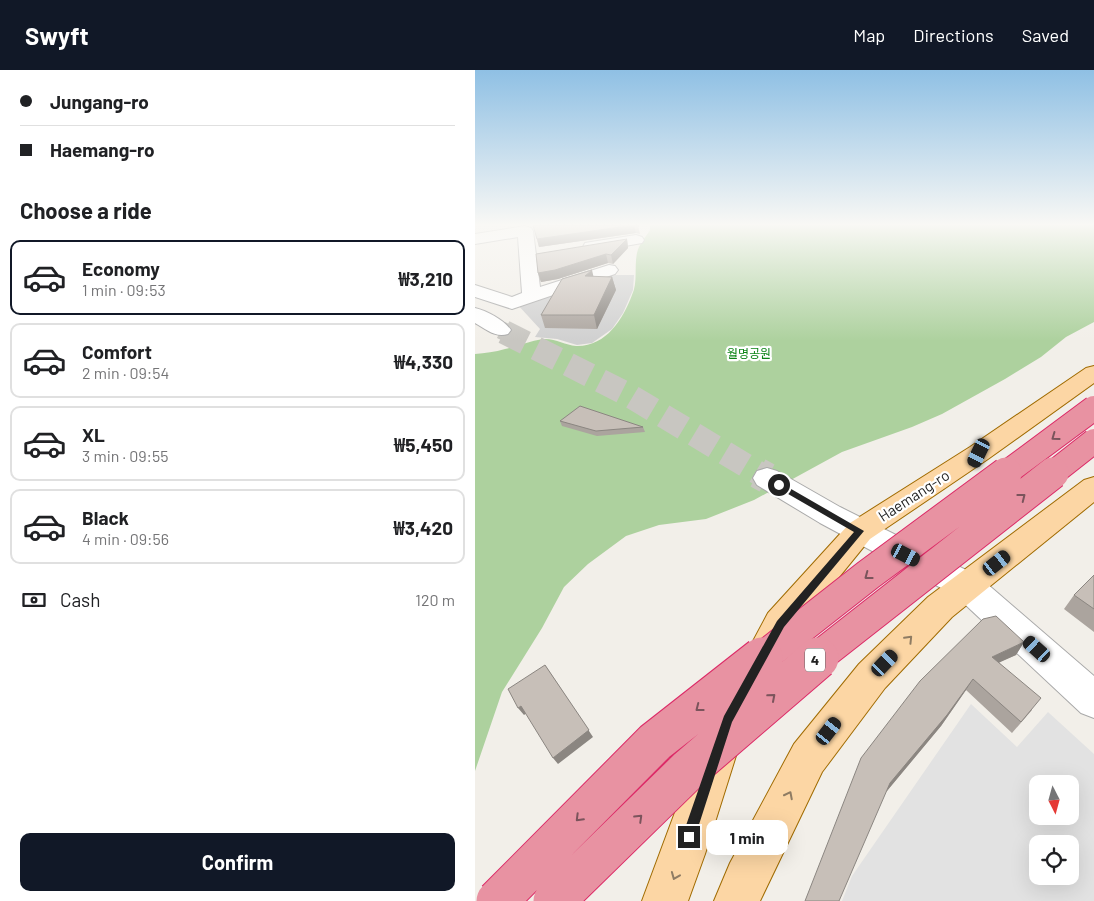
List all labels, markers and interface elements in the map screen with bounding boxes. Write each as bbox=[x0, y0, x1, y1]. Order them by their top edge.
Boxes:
text: Swyft bbox=[25, 21, 89, 50]
text: Map bbox=[853, 24, 885, 46]
text: Directions bbox=[913, 24, 994, 46]
text: Saved bbox=[1022, 24, 1069, 46]
text: Jungang-ro bbox=[50, 90, 149, 113]
text: Haemang-ro bbox=[50, 138, 155, 161]
text: Choose a ride bbox=[20, 197, 152, 223]
icon: car bbox=[22, 255, 67, 300]
text: Economy bbox=[82, 257, 160, 280]
text: ₩3,210 bbox=[398, 267, 453, 290]
text: 1 min · 09:53 bbox=[82, 280, 166, 299]
icon: car bbox=[22, 338, 67, 383]
text: Comfort bbox=[82, 340, 152, 363]
park label: 월명공원 bbox=[727, 346, 771, 360]
text: ₩4,330 bbox=[394, 350, 453, 373]
text: 2 min · 09:54 bbox=[82, 363, 169, 382]
icon: car bbox=[22, 421, 67, 466]
text: XL bbox=[82, 423, 105, 446]
one-way arrow bbox=[1051, 431, 1061, 440]
text: ₩5,450 bbox=[394, 433, 453, 456]
car bbox=[965, 436, 992, 470]
text: 3 min · 09:55 bbox=[82, 446, 168, 465]
street label: Haemang-ro bbox=[875, 466, 952, 525]
route start bbox=[768, 474, 790, 496]
one-way arrow bbox=[1016, 495, 1025, 503]
icon: car bbox=[22, 504, 67, 549]
text: Black bbox=[82, 506, 129, 529]
text: ₩3,420 bbox=[394, 516, 453, 539]
text: 4 min · 09:56 bbox=[82, 529, 169, 548]
car bbox=[889, 542, 922, 568]
car bbox=[980, 548, 1013, 578]
one-way arrow bbox=[865, 570, 874, 578]
icon: cash bbox=[20, 586, 48, 614]
text: Cash bbox=[60, 588, 101, 611]
text: 120 m bbox=[415, 590, 455, 609]
car bbox=[1020, 633, 1053, 665]
one-way arrow bbox=[903, 635, 912, 644]
car bbox=[869, 647, 900, 679]
road number: 4 bbox=[805, 648, 825, 672]
one-way arrow bbox=[767, 694, 776, 703]
one-way arrow bbox=[696, 703, 705, 711]
car bbox=[813, 715, 844, 747]
north arrow bbox=[1029, 775, 1079, 825]
map controls bbox=[1029, 775, 1079, 885]
one-way arrow bbox=[783, 791, 793, 800]
one-way arrow bbox=[576, 812, 585, 821]
one-way arrow bbox=[633, 815, 642, 824]
callout: 1 min bbox=[707, 820, 789, 854]
route end bbox=[678, 826, 700, 848]
text: 1 min bbox=[729, 828, 765, 847]
button: Confirm bbox=[20, 833, 455, 891]
button: locate bbox=[1029, 835, 1079, 885]
one-way arrow bbox=[670, 871, 680, 879]

